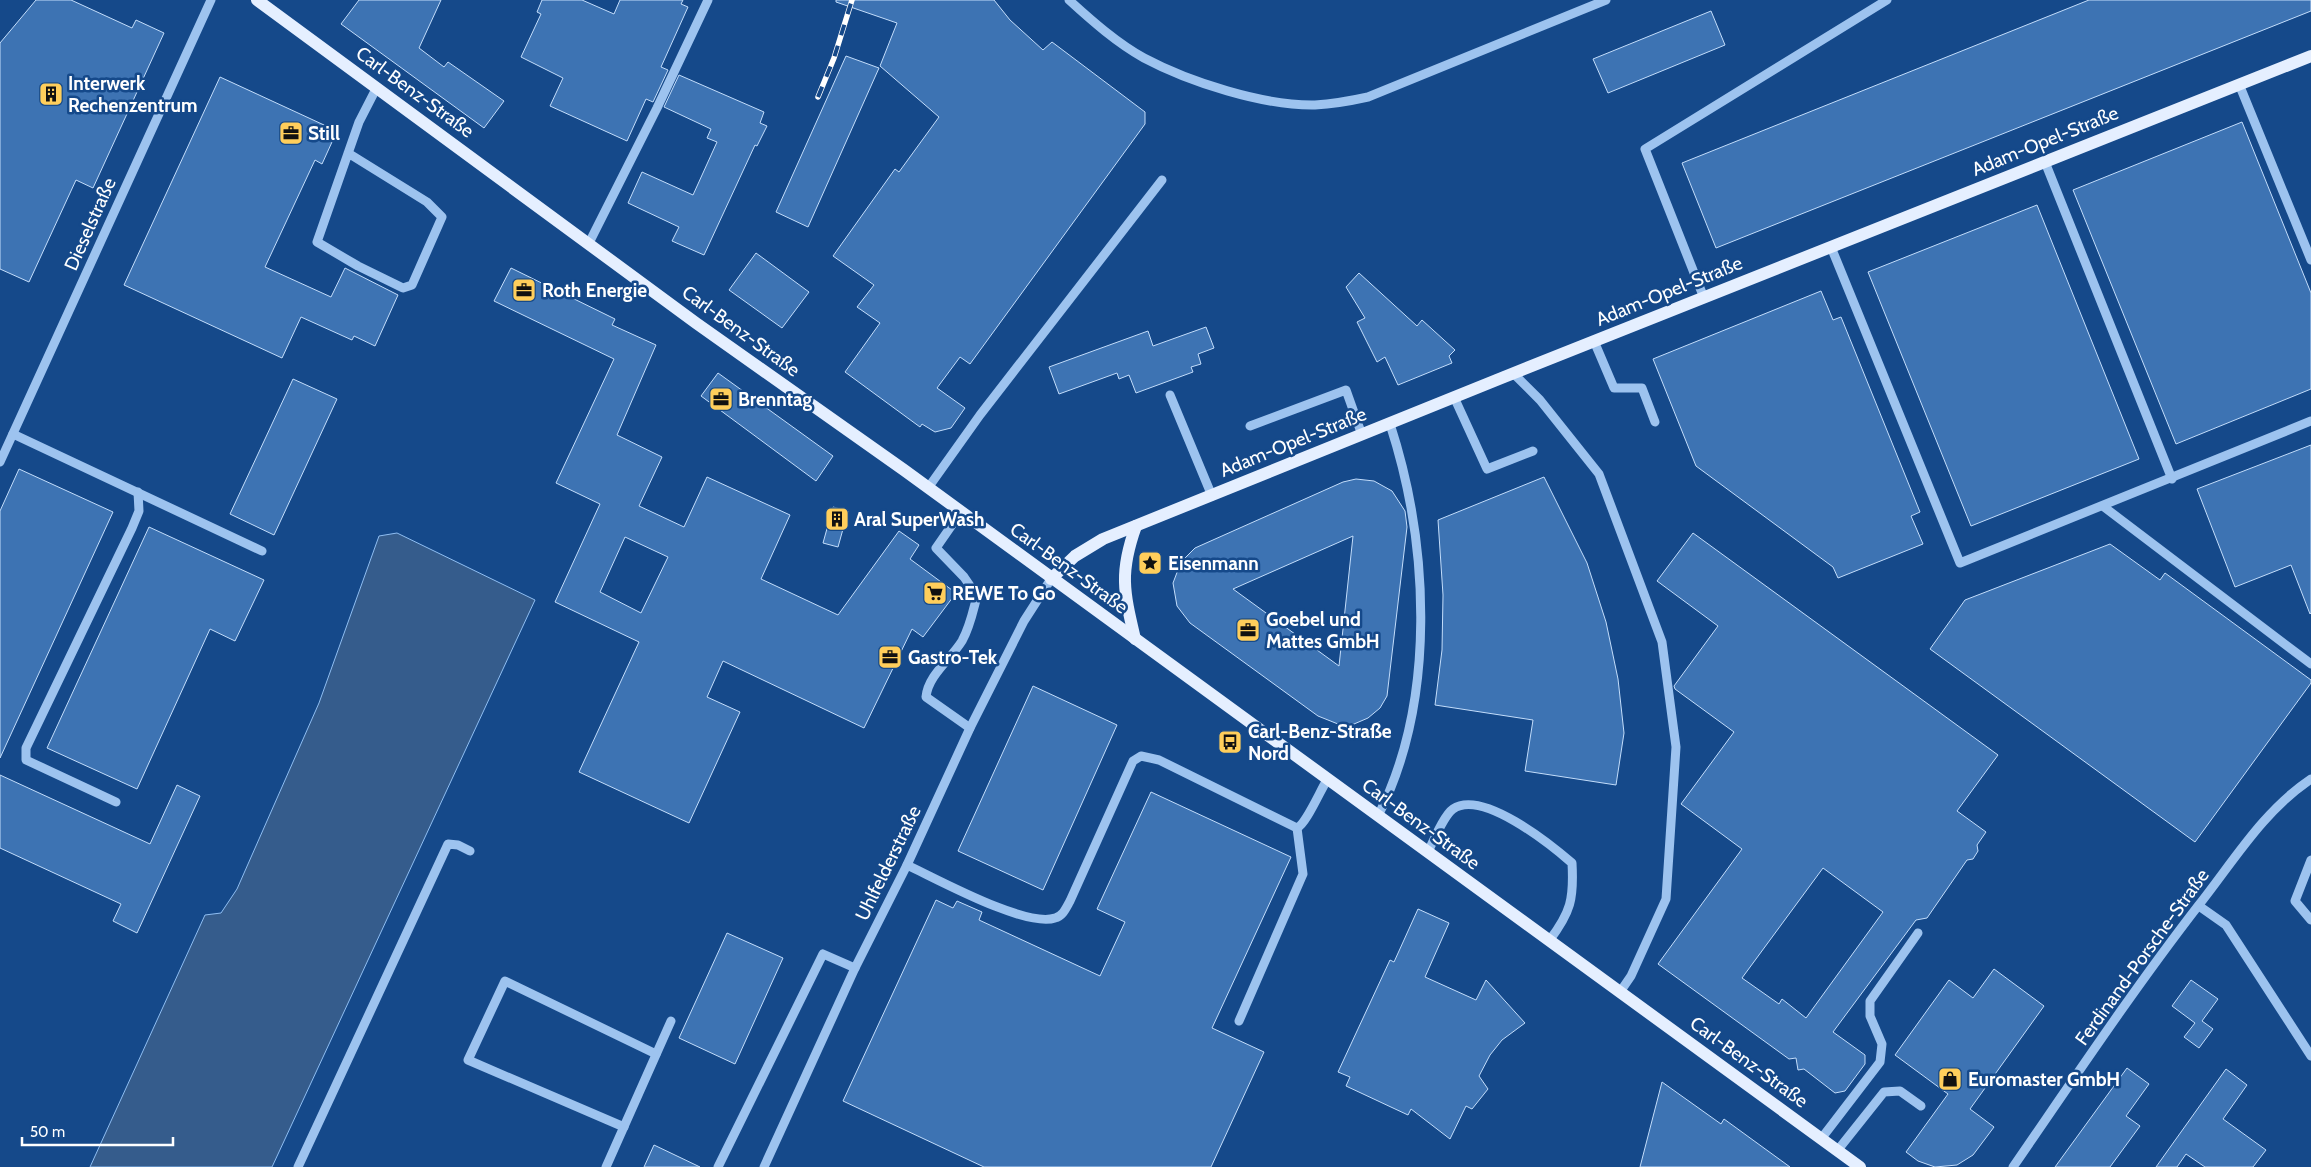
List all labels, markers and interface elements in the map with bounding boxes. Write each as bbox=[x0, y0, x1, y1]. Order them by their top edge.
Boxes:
street label: Carl-Benz-Straße bbox=[351, 41, 479, 143]
place label: Interwerk Rechenzentrum bbox=[68, 72, 198, 117]
building icon: Interwerk Rechenzentrum bbox=[38, 81, 64, 107]
street label: Adam-Opel-Straße bbox=[1968, 101, 2122, 181]
office icon: Still bbox=[278, 120, 304, 146]
place label: Still bbox=[308, 122, 340, 145]
street label: Dieselstraße bbox=[59, 174, 121, 274]
street label: Adam-Opel-Straße bbox=[1592, 251, 1746, 331]
office icon: Roth Energie bbox=[511, 277, 537, 303]
place label: Roth Energie bbox=[542, 279, 647, 302]
street label: Carl-Benz-Straße bbox=[677, 280, 805, 382]
office icon: Brenntag bbox=[708, 386, 734, 412]
place label: Brenntag bbox=[738, 388, 813, 411]
street label: Adam-Opel-Straße bbox=[1216, 402, 1370, 482]
building icon: Aral SuperWash bbox=[824, 506, 850, 532]
place label: Aral SuperWash bbox=[854, 508, 984, 531]
street label: Carl-Benz-Straße bbox=[1005, 517, 1133, 619]
place icon: Eisenmann bbox=[1137, 550, 1163, 576]
place label: Eisenmann bbox=[1168, 552, 1259, 575]
supermarket icon: REWE To Go bbox=[922, 580, 948, 606]
place label: REWE To Go bbox=[952, 582, 1056, 605]
place label: Goebel und Mattes GmbH bbox=[1266, 608, 1380, 653]
office icon: Goebel und Mattes GmbH bbox=[1235, 617, 1261, 643]
office icon: Gastro-Tek bbox=[877, 644, 903, 670]
place label: Gastro-Tek bbox=[908, 646, 998, 669]
place label: Carl-Benz-Straße Nord bbox=[1248, 720, 1392, 765]
bus stop icon: Carl-Benz-Straße Nord bbox=[1217, 729, 1243, 755]
street label: Carl-Benz-Straße bbox=[1357, 773, 1485, 875]
street label: Uhlfelderstraße bbox=[850, 802, 926, 924]
street label: Ferdinand-Porsche-Straße bbox=[2070, 864, 2214, 1050]
street label: Carl-Benz-Straße bbox=[1685, 1011, 1813, 1113]
shop icon: Euromaster GmbH bbox=[1937, 1066, 1963, 1092]
place label: Euromaster GmbH bbox=[1968, 1068, 2120, 1091]
scale bar bbox=[22, 1114, 174, 1146]
text: 50 m bbox=[30, 1123, 65, 1141]

